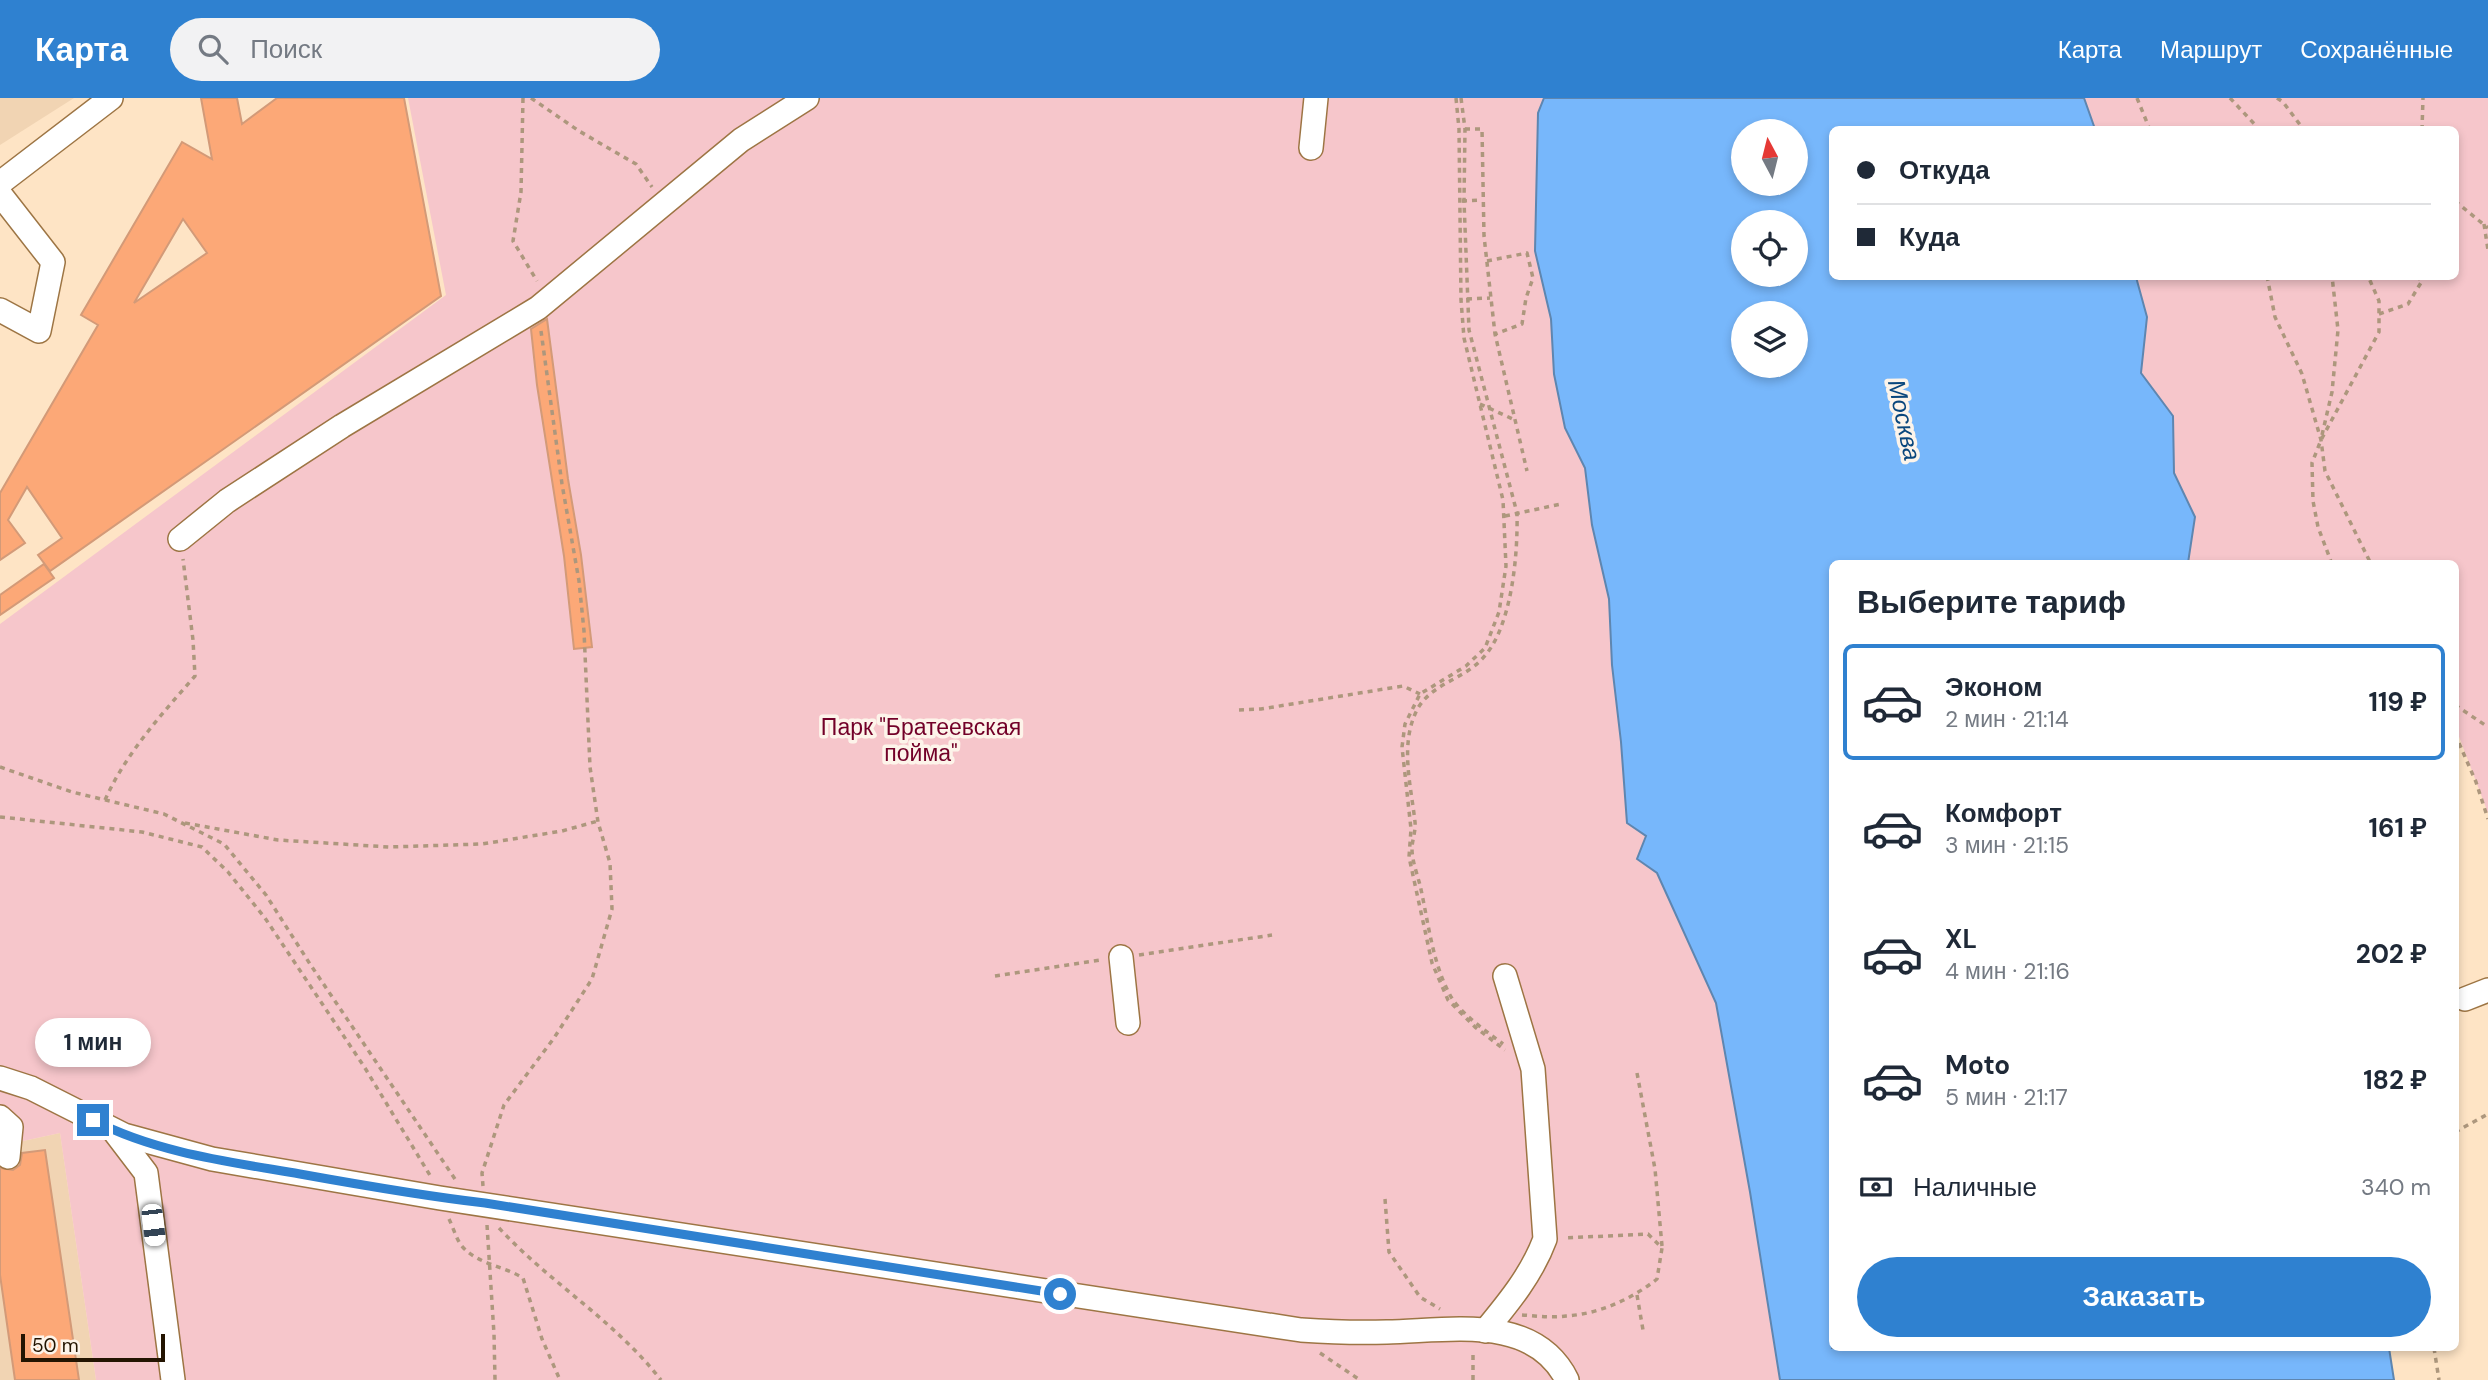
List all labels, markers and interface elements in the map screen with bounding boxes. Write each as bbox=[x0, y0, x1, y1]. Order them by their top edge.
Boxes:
search box bbox=[170, 18, 660, 81]
text: Карта bbox=[35, 28, 128, 71]
icon: search bbox=[194, 30, 232, 68]
text: Поиск bbox=[250, 32, 322, 66]
text: Карта bbox=[2058, 34, 2122, 65]
text: Маршрут bbox=[2160, 34, 2262, 65]
text: Сохранённые bbox=[2300, 34, 2453, 65]
north arrow bbox=[1731, 119, 1808, 196]
map controls bbox=[1731, 119, 1808, 378]
text: Откуда bbox=[1899, 153, 1990, 187]
button: locate bbox=[1731, 210, 1808, 287]
text: Куда bbox=[1899, 220, 1960, 254]
button: layers bbox=[1731, 301, 1808, 378]
water label: Москва bbox=[1881, 377, 1928, 463]
text: Выберите тариф bbox=[1857, 581, 2126, 623]
text: Эконом bbox=[1945, 670, 2043, 704]
icon: car bbox=[1861, 671, 1924, 734]
text: 119 ₽ bbox=[2368, 685, 2427, 719]
text: 2 мин · 21:14 bbox=[1945, 704, 2069, 734]
park label: Парк "Братеевская пойма" bbox=[821, 712, 1021, 768]
text: Комфорт bbox=[1945, 796, 2062, 830]
icon: car bbox=[1861, 797, 1924, 860]
text: 161 ₽ bbox=[2368, 811, 2427, 845]
text: 3 мин · 21:15 bbox=[1945, 830, 2069, 860]
text: XL bbox=[1945, 922, 1977, 956]
icon: car bbox=[1861, 923, 1924, 986]
text: 202 ₽ bbox=[2356, 937, 2427, 971]
text: 4 мин · 21:16 bbox=[1945, 956, 2070, 986]
callout: 1 мин bbox=[35, 1018, 151, 1068]
text: 1 мин bbox=[64, 1027, 122, 1057]
text: Moto bbox=[1945, 1048, 2010, 1082]
icon: car bbox=[1861, 1049, 1924, 1112]
text: 182 ₽ bbox=[2363, 1063, 2427, 1097]
text: 5 мин · 21:17 bbox=[1945, 1082, 2068, 1112]
route end bbox=[77, 1104, 109, 1136]
icon: cash bbox=[1857, 1168, 1895, 1206]
text: Наличные bbox=[1913, 1170, 2037, 1204]
text: 340 m bbox=[2361, 1172, 2431, 1202]
car bbox=[141, 1203, 166, 1247]
button: Заказать bbox=[1857, 1257, 2431, 1337]
route start bbox=[1044, 1278, 1076, 1310]
scale bar bbox=[21, 1331, 164, 1363]
text: 50 m bbox=[32, 1333, 79, 1358]

